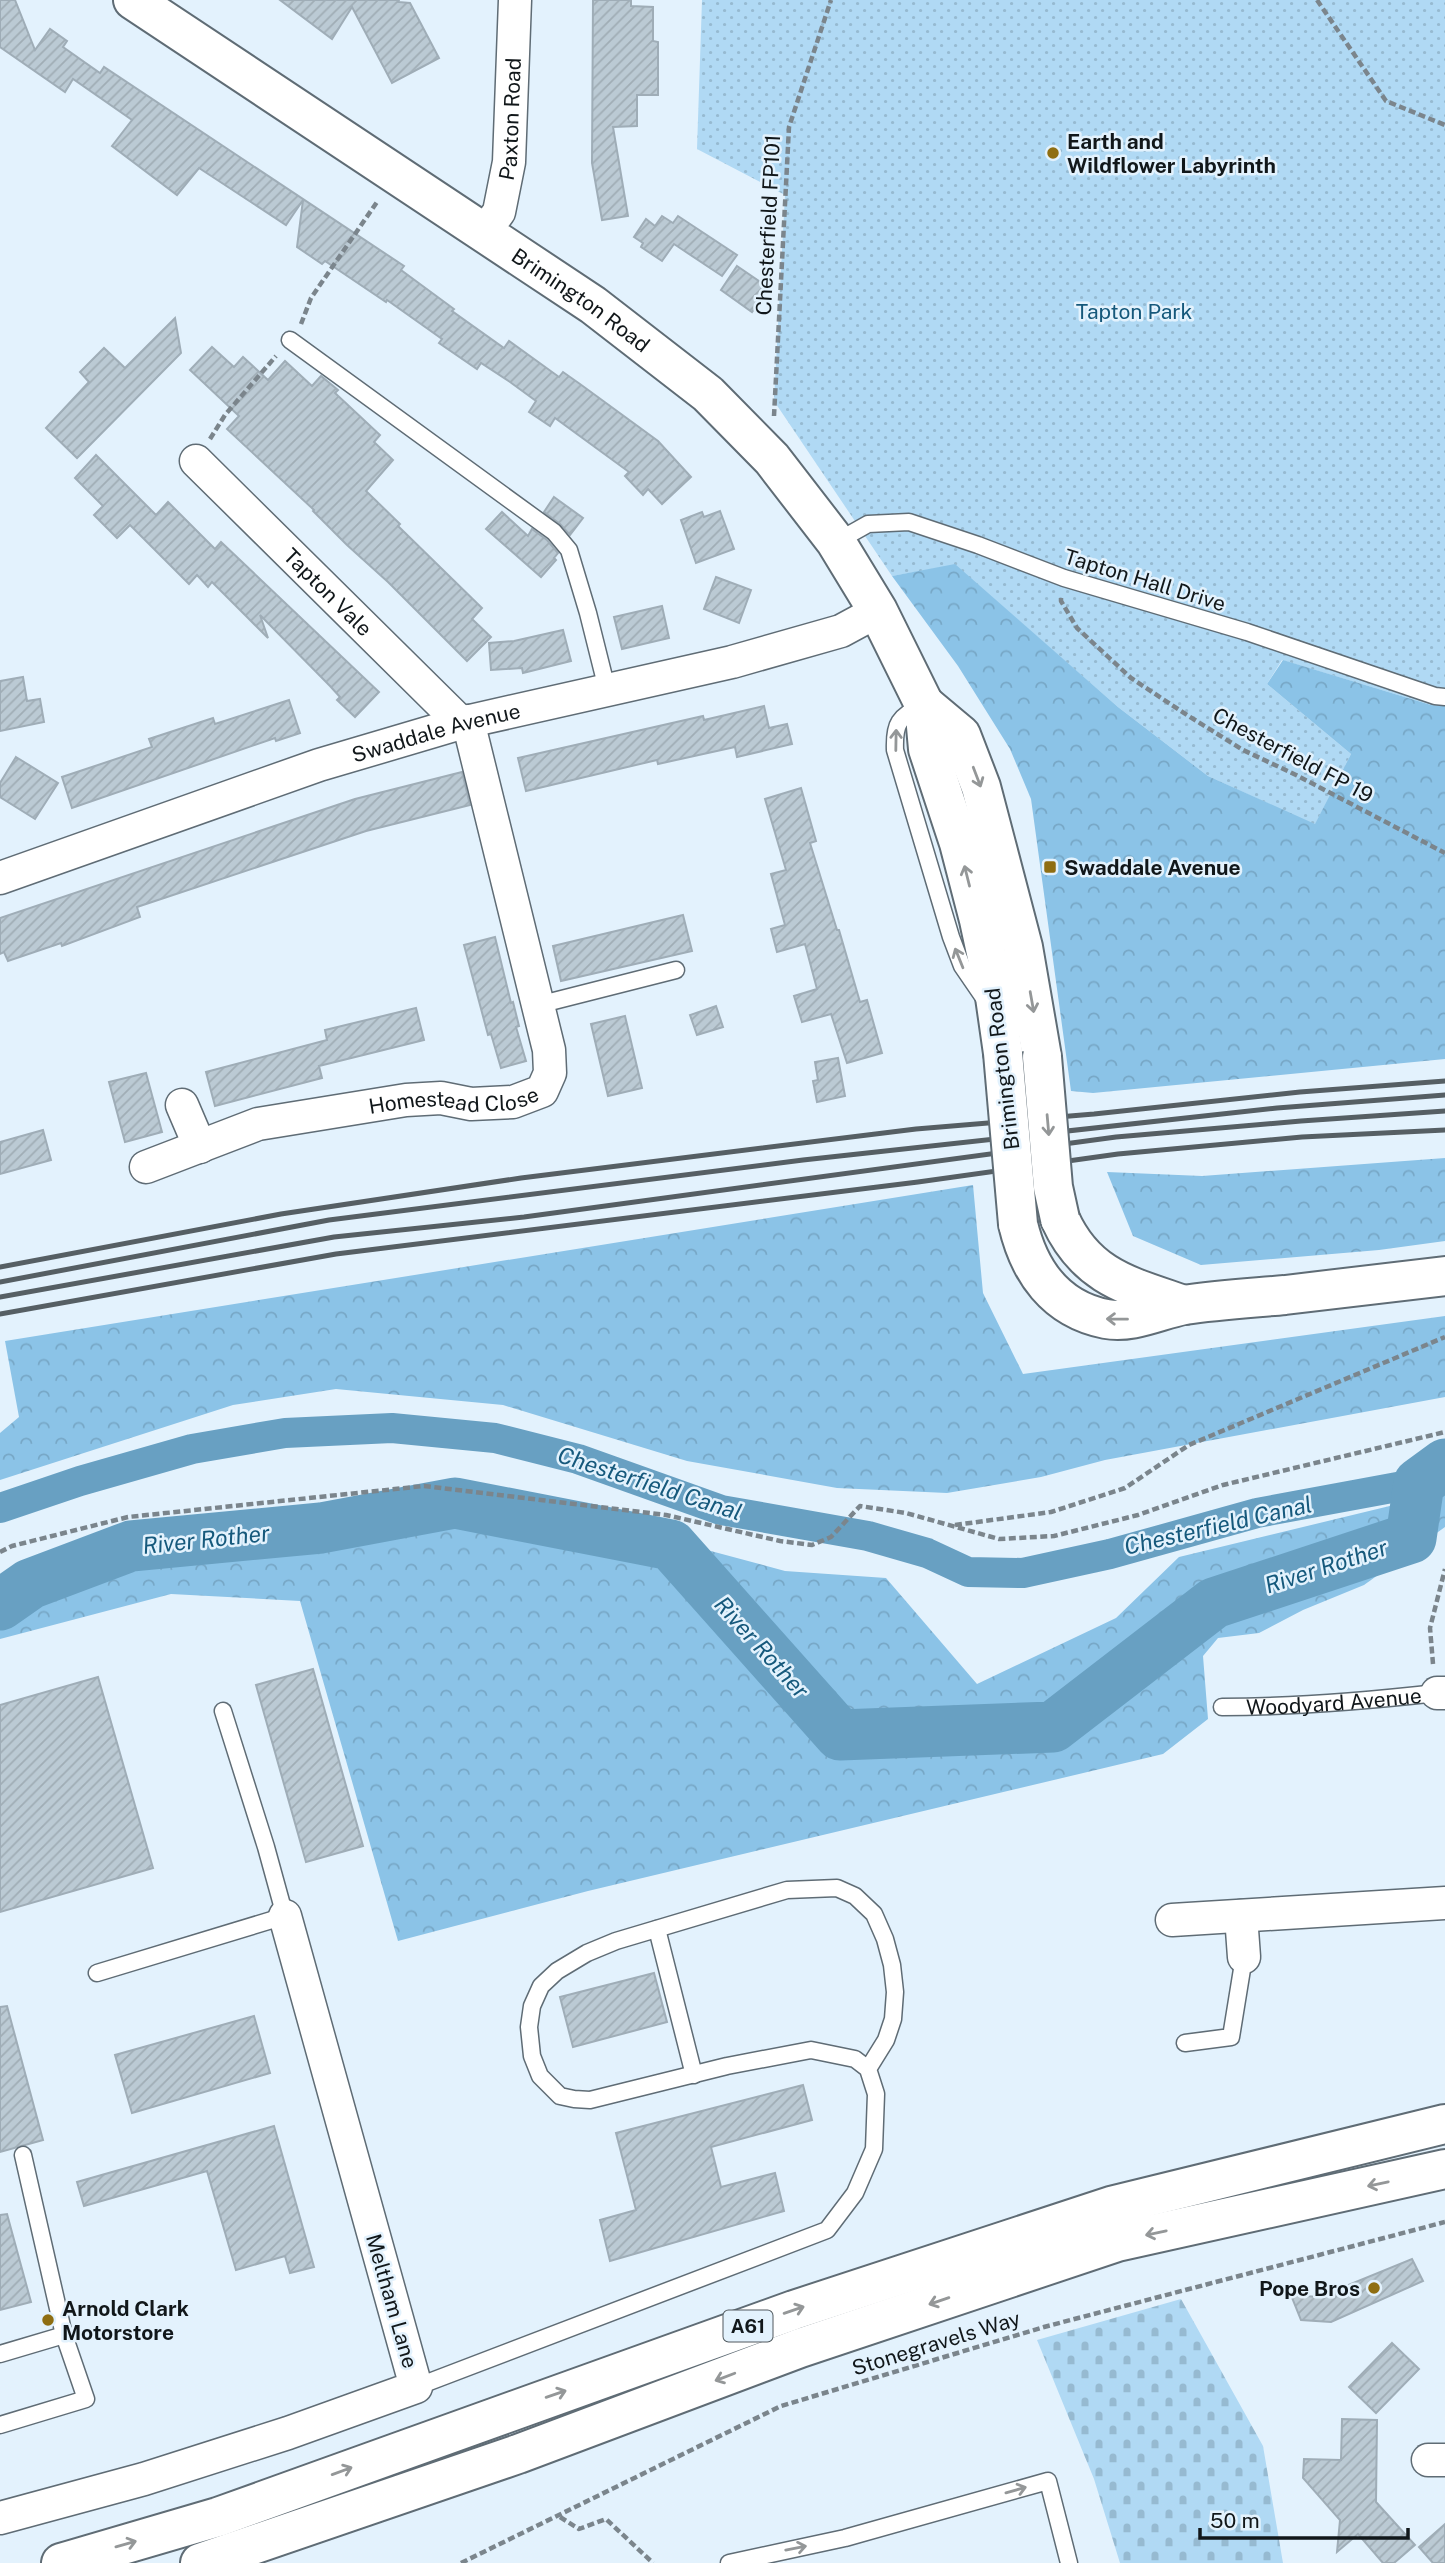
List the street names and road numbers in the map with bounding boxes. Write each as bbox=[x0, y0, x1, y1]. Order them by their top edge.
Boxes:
street label: Paxton Road bbox=[493, 57, 525, 182]
street label: Chesterfield FP101 bbox=[751, 134, 785, 316]
street label: Brimington Road bbox=[507, 242, 655, 357]
street label: Tapton Vale bbox=[279, 543, 378, 641]
street label: Tapton Hall Drive bbox=[1061, 544, 1229, 616]
street label: Swaddale Avenue bbox=[349, 698, 523, 767]
street label: Chesterfield FP 19 bbox=[1209, 702, 1377, 808]
street label: Brimington Road bbox=[980, 987, 1024, 1151]
street label: Homestead Close bbox=[367, 1081, 542, 1118]
street label: Woodyard Avenue bbox=[1246, 1682, 1423, 1719]
street label: Meltham Lane bbox=[361, 2231, 423, 2371]
street label: Stonegravels Way bbox=[849, 2306, 1023, 2380]
road number: A61 bbox=[724, 2310, 772, 2342]

